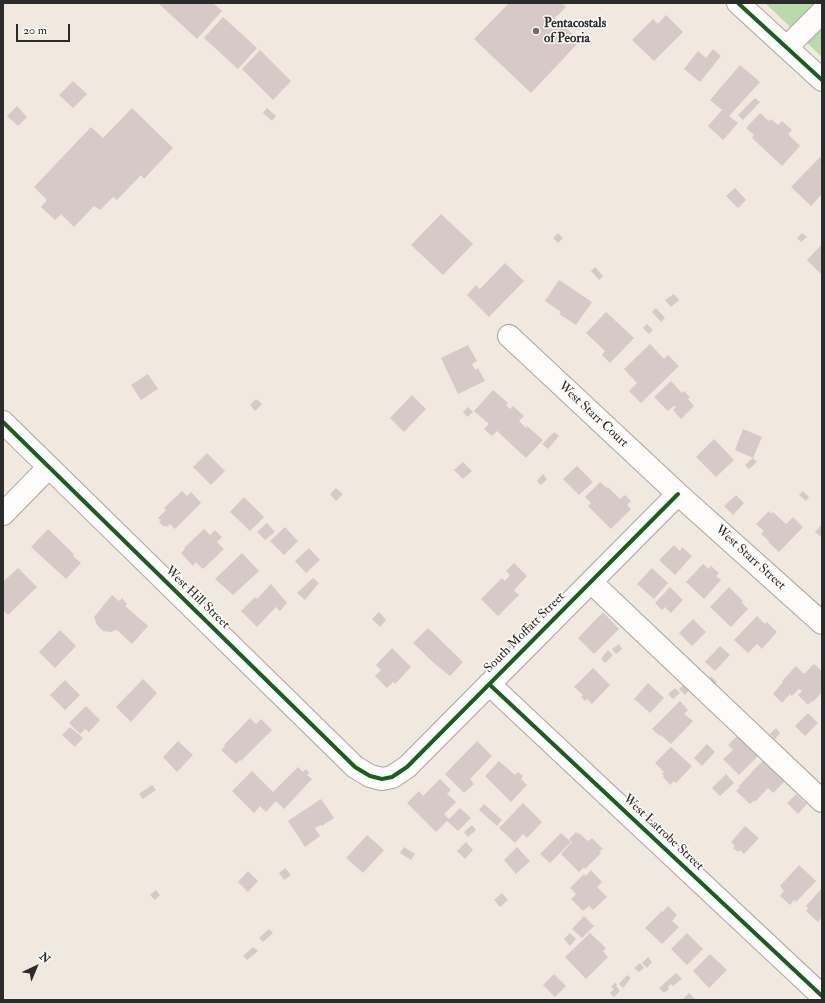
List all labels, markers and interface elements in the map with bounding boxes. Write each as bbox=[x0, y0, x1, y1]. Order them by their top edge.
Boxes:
scale bar bbox=[18, 16, 72, 42]
place label: Pentacostals of Peoria bbox=[544, 16, 606, 47]
text: 20 m bbox=[23, 23, 47, 38]
marker: Pentacostals of Peoria bbox=[531, 26, 541, 36]
street label: West Starr Court bbox=[555, 379, 631, 451]
street label: West Starr Street bbox=[712, 522, 788, 594]
street label: West Hill Street bbox=[161, 563, 233, 633]
street label: South Moffatt Street bbox=[481, 589, 569, 677]
street label: West Latrobe Street bbox=[619, 792, 707, 874]
north arrow bbox=[16, 947, 56, 987]
text: N bbox=[37, 950, 53, 966]

